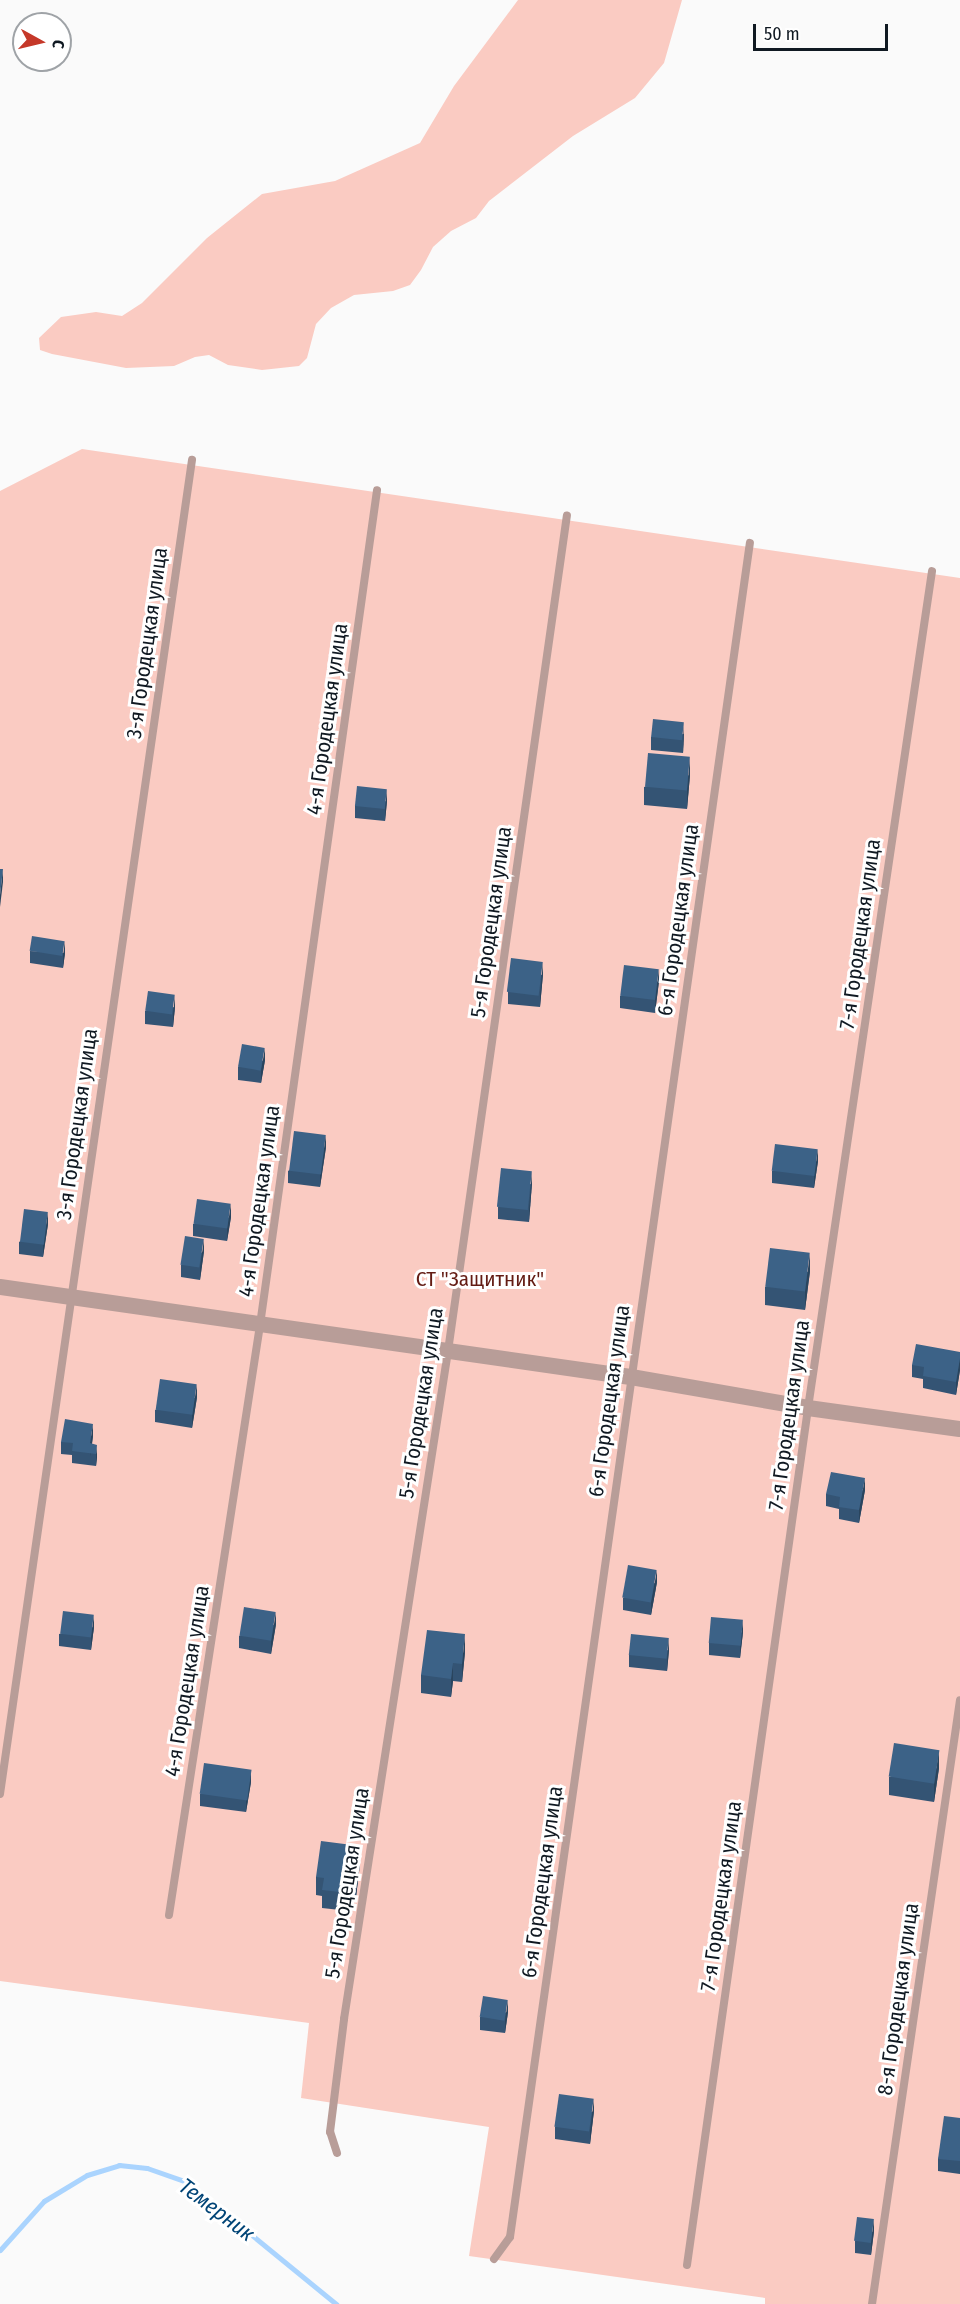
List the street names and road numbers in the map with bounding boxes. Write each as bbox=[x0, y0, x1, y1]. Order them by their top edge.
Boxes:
street label: 3-я Городецкая улица bbox=[121, 546, 173, 740]
street label: 4-я Городецкая улица bbox=[301, 621, 353, 817]
street label: 6-я Городецкая улица bbox=[652, 822, 704, 1018]
street label: 5-я Городецкая улица bbox=[465, 825, 517, 1019]
street label: 7-я Городецкая улица bbox=[834, 837, 886, 1031]
street label: 3-я Городецкая улица bbox=[51, 1027, 103, 1221]
street label: 4-я Городецкая улица bbox=[233, 1103, 285, 1299]
street label: 6-я Городецкая улица bbox=[583, 1303, 635, 1499]
street label: 5-я Городецкая улица bbox=[393, 1306, 449, 1500]
street label: 7-я Городецкая улица bbox=[763, 1318, 815, 1512]
street label: 4-я Городецкая улица bbox=[159, 1584, 215, 1778]
street label: 6-я Городецкая улица bbox=[516, 1784, 568, 1980]
street label: 5-я Городецкая улица bbox=[319, 1786, 375, 1980]
street label: 7-я Городецкая улица bbox=[695, 1799, 747, 1993]
street label: 8-я Городецкая улица bbox=[872, 1901, 924, 2097]

